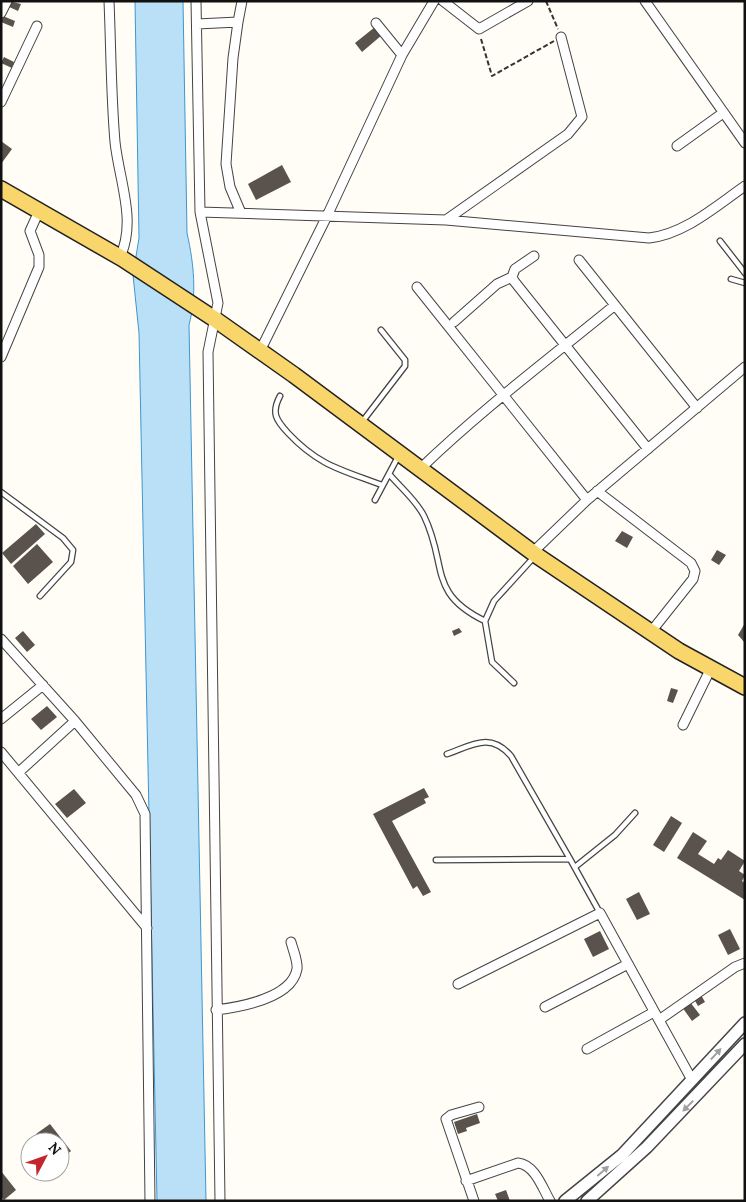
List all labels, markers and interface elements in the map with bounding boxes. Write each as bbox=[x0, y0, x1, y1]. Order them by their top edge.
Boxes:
one-way arrow bbox=[710, 1049, 722, 1061]
one-way arrow bbox=[682, 1099, 694, 1111]
north arrow bbox=[20, 1132, 70, 1182]
text: N bbox=[44, 1138, 65, 1159]
one-way arrow bbox=[597, 1165, 610, 1176]

